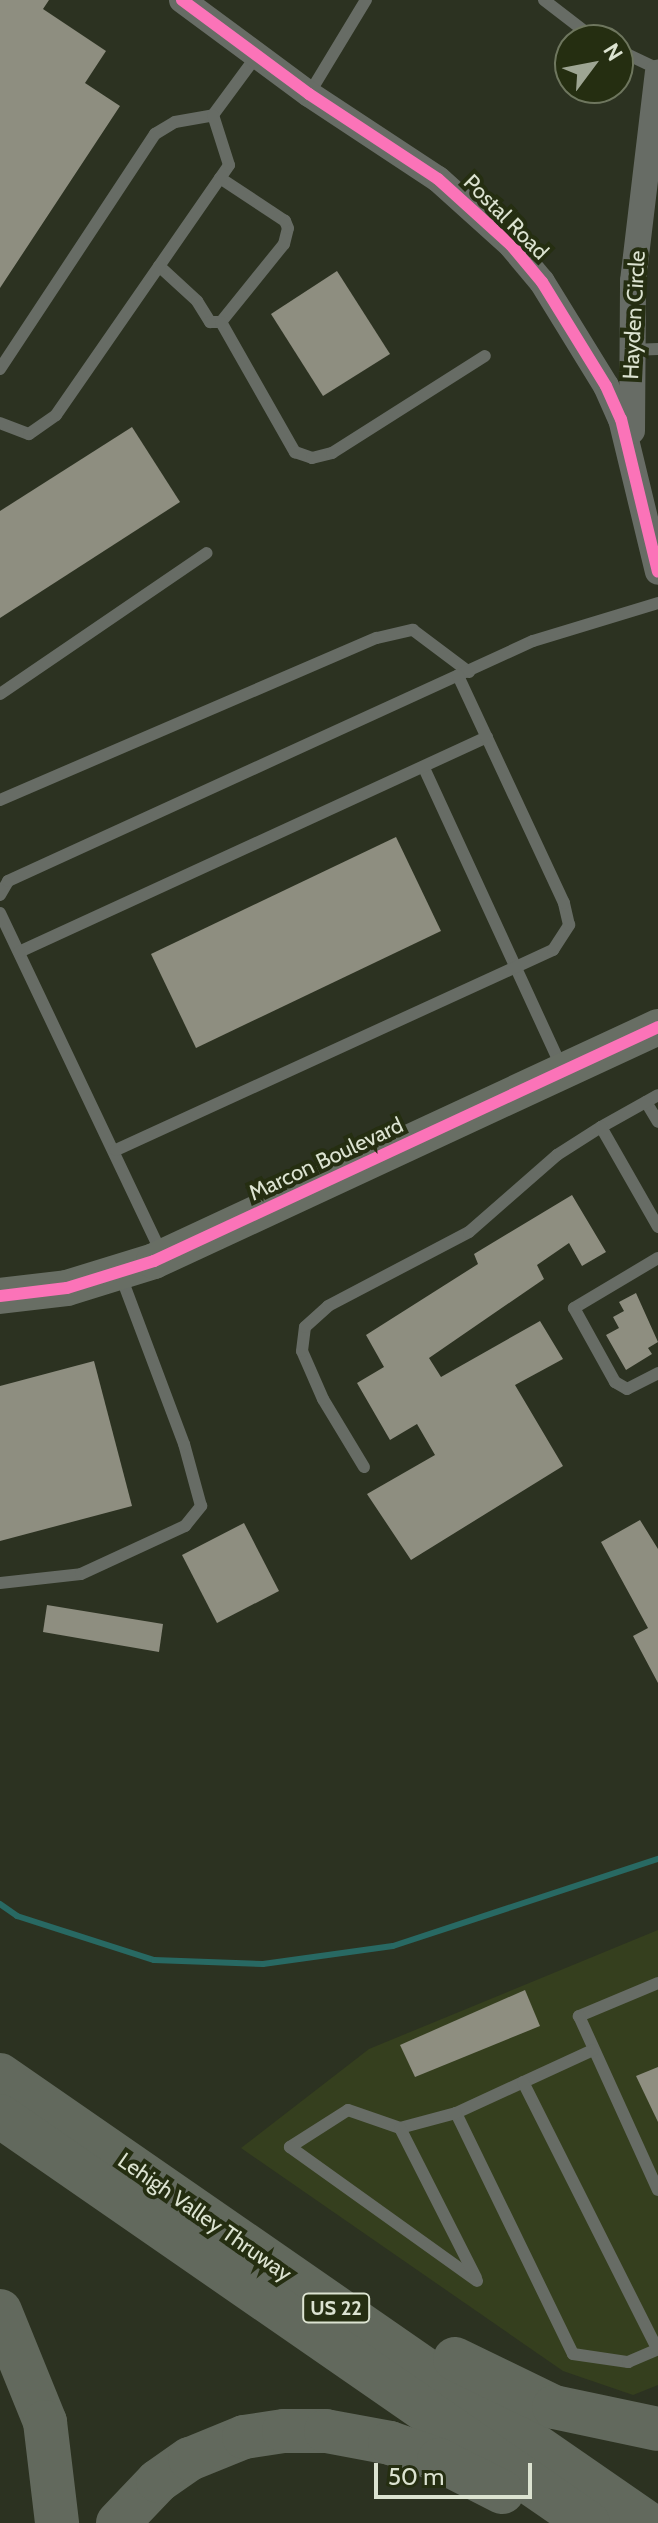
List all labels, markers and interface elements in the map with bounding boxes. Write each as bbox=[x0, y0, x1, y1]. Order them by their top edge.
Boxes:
north arrow bbox=[554, 24, 634, 104]
text: N bbox=[598, 38, 629, 66]
street label: Postal Road bbox=[458, 169, 554, 265]
street label: Hayden Circle bbox=[617, 250, 651, 380]
street label: Marcon Boulevard bbox=[245, 1112, 407, 1206]
street label: Lehigh Valley Thruway bbox=[113, 2147, 297, 2287]
road number: US 22 bbox=[302, 2292, 370, 2324]
scale bar bbox=[378, 2447, 536, 2497]
text: 50 m bbox=[388, 2462, 444, 2491]

